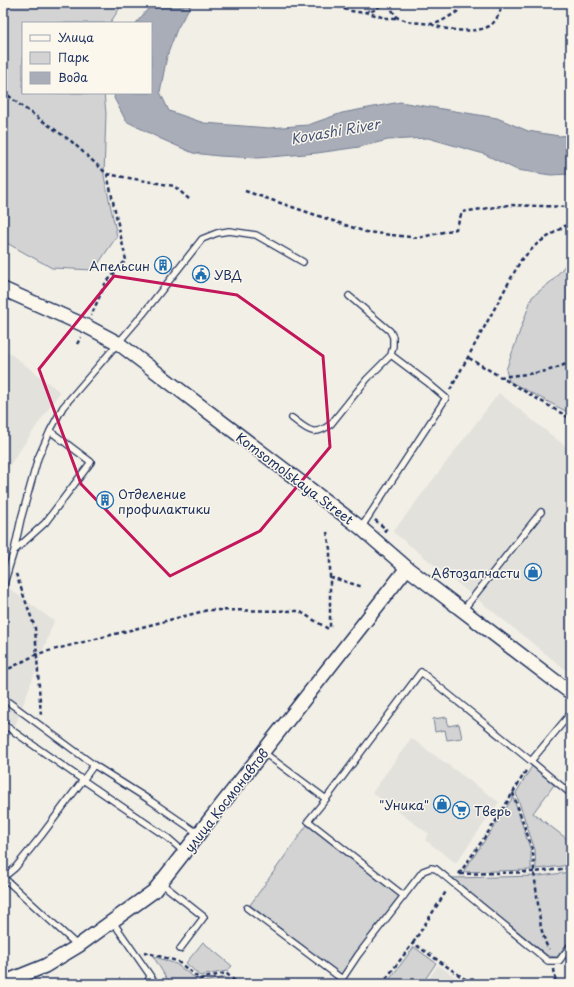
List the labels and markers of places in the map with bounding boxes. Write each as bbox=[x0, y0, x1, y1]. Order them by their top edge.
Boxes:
building icon: Апельсин bbox=[153, 255, 173, 275]
place label: Апельсин bbox=[89, 256, 150, 275]
public building icon: УВД bbox=[191, 264, 211, 284]
place label: УВД bbox=[214, 265, 242, 284]
place label: Отделение профилактики bbox=[118, 484, 211, 518]
building icon: Отделение профилактики bbox=[95, 490, 115, 510]
shop icon: Автозапчасти bbox=[523, 562, 543, 582]
place label: Автозапчасти bbox=[431, 563, 520, 582]
shop icon: "Уника" bbox=[432, 794, 452, 814]
place label: "Уника" bbox=[379, 795, 429, 814]
supermarket icon: Тверь bbox=[451, 800, 471, 820]
place label: Тверь bbox=[474, 801, 511, 820]

